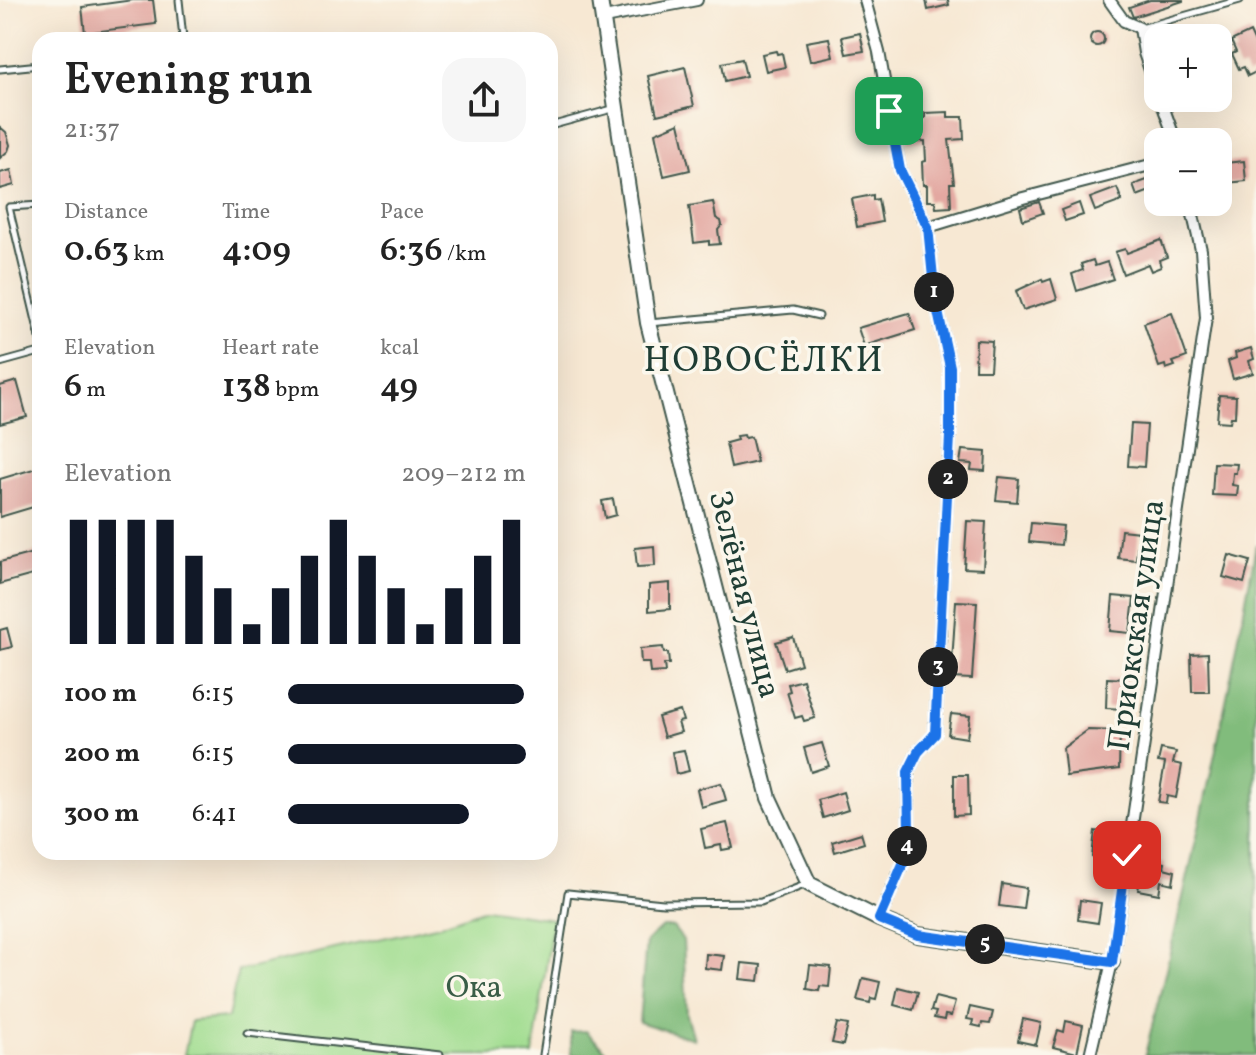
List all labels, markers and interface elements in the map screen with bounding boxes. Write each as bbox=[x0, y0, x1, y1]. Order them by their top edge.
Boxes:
map controls bbox=[1144, 24, 1232, 216]
button: + bbox=[1144, 24, 1232, 112]
text: Evening run bbox=[64, 51, 313, 112]
button: share bbox=[442, 58, 526, 142]
pin bbox=[855, 77, 923, 145]
icon: arrive bbox=[867, 89, 911, 133]
text: 21:37 bbox=[64, 112, 120, 148]
button: − bbox=[1144, 128, 1232, 216]
text: Distance bbox=[64, 197, 148, 228]
text: Time bbox=[222, 197, 270, 228]
text: Pace bbox=[380, 197, 424, 228]
text: 0.63 bbox=[64, 228, 129, 275]
text: 4:09 bbox=[222, 228, 291, 275]
text: 6:36 bbox=[380, 228, 443, 275]
text: km bbox=[129, 239, 165, 270]
text: /km bbox=[443, 239, 486, 270]
pin: 1 bbox=[914, 272, 954, 312]
text: 1 bbox=[930, 276, 938, 307]
text: Elevation bbox=[64, 333, 155, 364]
text: Heart rate bbox=[222, 333, 319, 364]
text: kcal bbox=[380, 333, 419, 364]
district label: НОВОСЁЛКИ bbox=[643, 337, 885, 387]
text: 6 bbox=[64, 364, 82, 411]
text: 138 bbox=[222, 364, 271, 411]
text: 49 bbox=[380, 364, 418, 411]
text: m bbox=[82, 375, 106, 406]
text: bpm bbox=[271, 375, 319, 406]
text: Elevation bbox=[64, 456, 172, 492]
text: 209–212 m bbox=[401, 456, 526, 492]
pin: 2 bbox=[928, 459, 968, 499]
text: 2 bbox=[942, 463, 954, 494]
street label: Зелёная улица bbox=[696, 486, 790, 703]
street label: Приокская улица bbox=[1099, 497, 1177, 754]
pin: 3 bbox=[918, 647, 958, 687]
text: 3 bbox=[932, 651, 944, 682]
text: 100 m bbox=[64, 676, 137, 712]
text: 6:15 bbox=[192, 676, 234, 712]
text: 200 m bbox=[64, 736, 140, 772]
text: 6:15 bbox=[192, 736, 234, 772]
text: 300 m bbox=[64, 796, 140, 832]
text: 6:41 bbox=[192, 796, 237, 832]
pin bbox=[1093, 821, 1161, 889]
pin: 4 bbox=[887, 826, 927, 866]
text: 4 bbox=[900, 830, 914, 861]
icon: check bbox=[1105, 833, 1149, 877]
pin: 5 bbox=[965, 924, 1005, 964]
text: 5 bbox=[980, 928, 990, 959]
park label: Ока bbox=[446, 967, 502, 1011]

